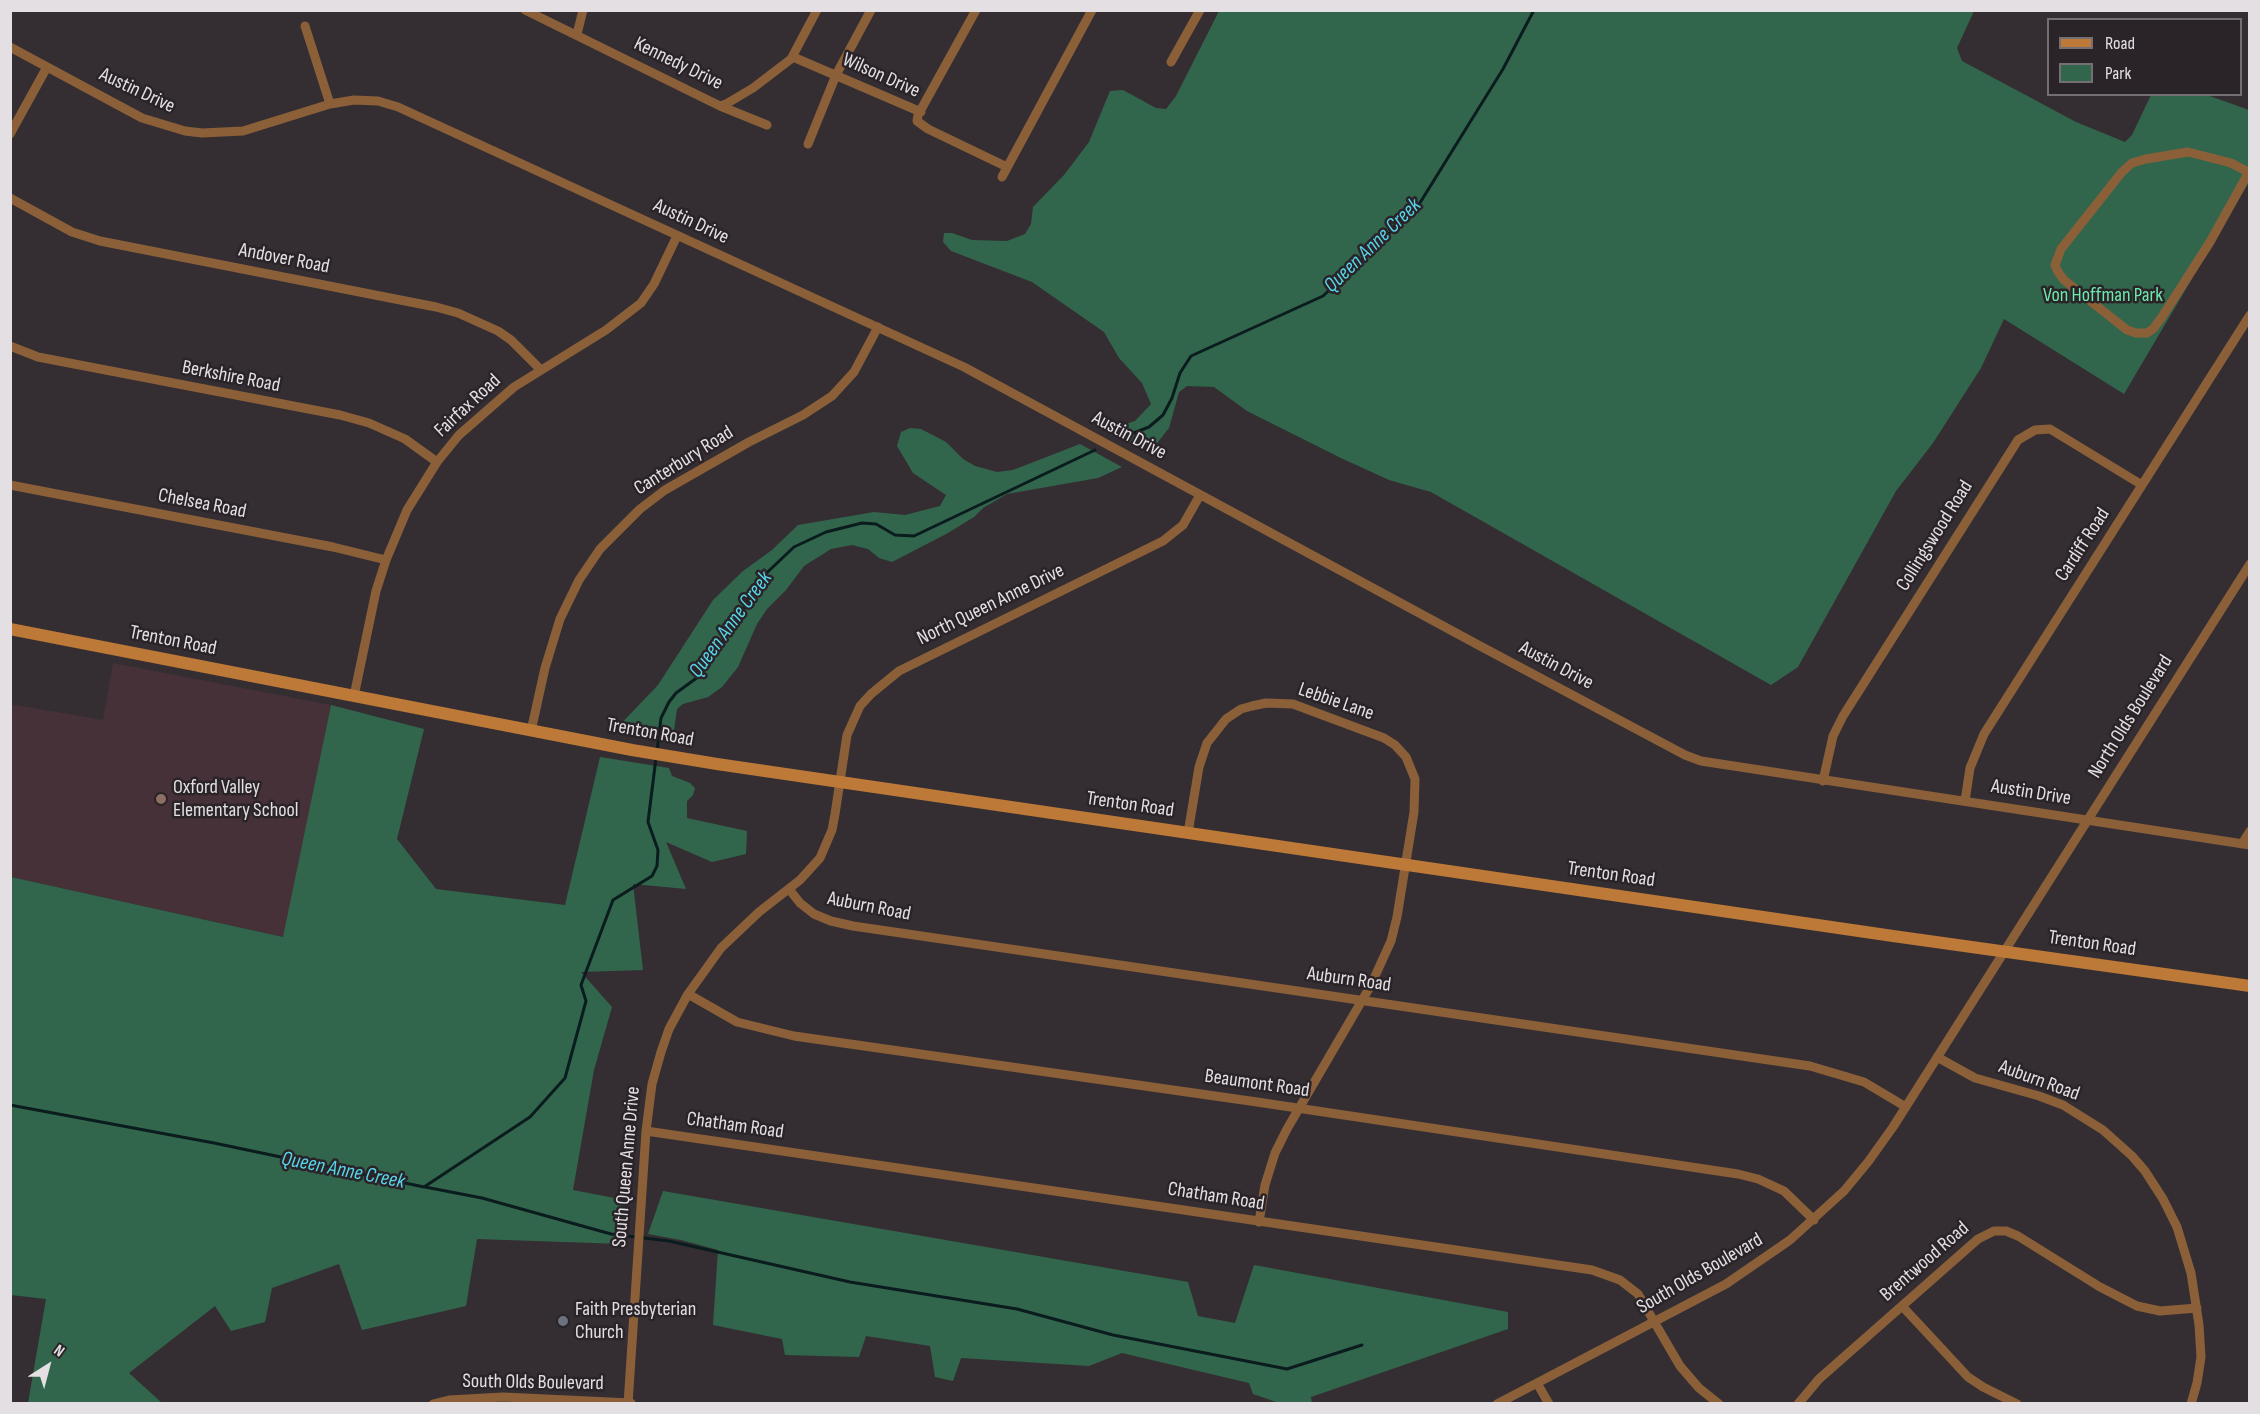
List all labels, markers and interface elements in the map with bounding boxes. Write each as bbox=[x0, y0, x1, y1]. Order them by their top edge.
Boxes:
legend bbox=[2047, 18, 2242, 96]
street label: Kennedy Drive bbox=[630, 32, 726, 96]
text: Road bbox=[2105, 33, 2135, 54]
street label: Wilson Drive bbox=[838, 48, 924, 104]
street label: Austin Drive bbox=[95, 63, 179, 119]
text: Park bbox=[2105, 63, 2131, 84]
water label: Queen Anne Creek bbox=[1319, 193, 1427, 299]
street label: Austin Drive bbox=[649, 194, 733, 250]
street label: Andover Road bbox=[237, 238, 331, 280]
park label: Von Hoffman Park bbox=[2043, 284, 2163, 308]
street label: Berkshire Road bbox=[180, 356, 282, 398]
street label: Fairfax Road bbox=[430, 369, 506, 443]
street label: Austin Drive bbox=[1088, 406, 1170, 466]
street label: Canterbury Road bbox=[630, 421, 738, 501]
street label: Collingswood Road bbox=[1892, 476, 1978, 596]
street label: Chelsea Road bbox=[156, 484, 248, 524]
street label: Cardiff Road bbox=[2050, 504, 2116, 586]
street label: North Queen Anne Drive bbox=[914, 559, 1068, 651]
water label: Queen Anne Creek bbox=[684, 567, 778, 683]
street label: Trenton Road bbox=[127, 621, 219, 661]
street label: Austin Drive bbox=[1515, 636, 1597, 696]
street label: North Olds Boulevard bbox=[2084, 651, 2178, 783]
street label: Lebbie Lane bbox=[1295, 678, 1377, 726]
street label: Trenton Road bbox=[605, 714, 695, 752]
street label: Austin Drive bbox=[1989, 775, 2073, 811]
place label: Oxford Valley Elementary School bbox=[173, 776, 299, 823]
street label: Trenton Road bbox=[1085, 787, 1175, 823]
marker: Oxford Valley Elementary School bbox=[154, 792, 168, 806]
street label: Trenton Road bbox=[1566, 857, 1656, 893]
street label: Auburn Road bbox=[825, 887, 913, 927]
street label: Trenton Road bbox=[2047, 926, 2137, 962]
street label: Auburn Road bbox=[1306, 962, 1392, 998]
street label: Auburn Road bbox=[1995, 1055, 2083, 1107]
street label: Beaumont Road bbox=[1203, 1065, 1311, 1103]
street label: South Queen Anne Drive bbox=[608, 1086, 646, 1248]
street label: Chatham Road bbox=[685, 1107, 785, 1145]
water label: Queen Anne Creek bbox=[279, 1147, 407, 1195]
street label: Chatham Road bbox=[1166, 1178, 1266, 1216]
street label: Brentwood Road bbox=[1876, 1217, 1974, 1307]
street label: South Olds Boulevard bbox=[1633, 1228, 1767, 1320]
place label: Faith Presbyterian Church bbox=[575, 1298, 696, 1345]
marker: Faith Presbyterian Church bbox=[556, 1314, 570, 1328]
north arrow bbox=[18, 1336, 78, 1396]
text: N bbox=[50, 1341, 68, 1361]
street label: South Olds Boulevard bbox=[462, 1370, 604, 1396]

